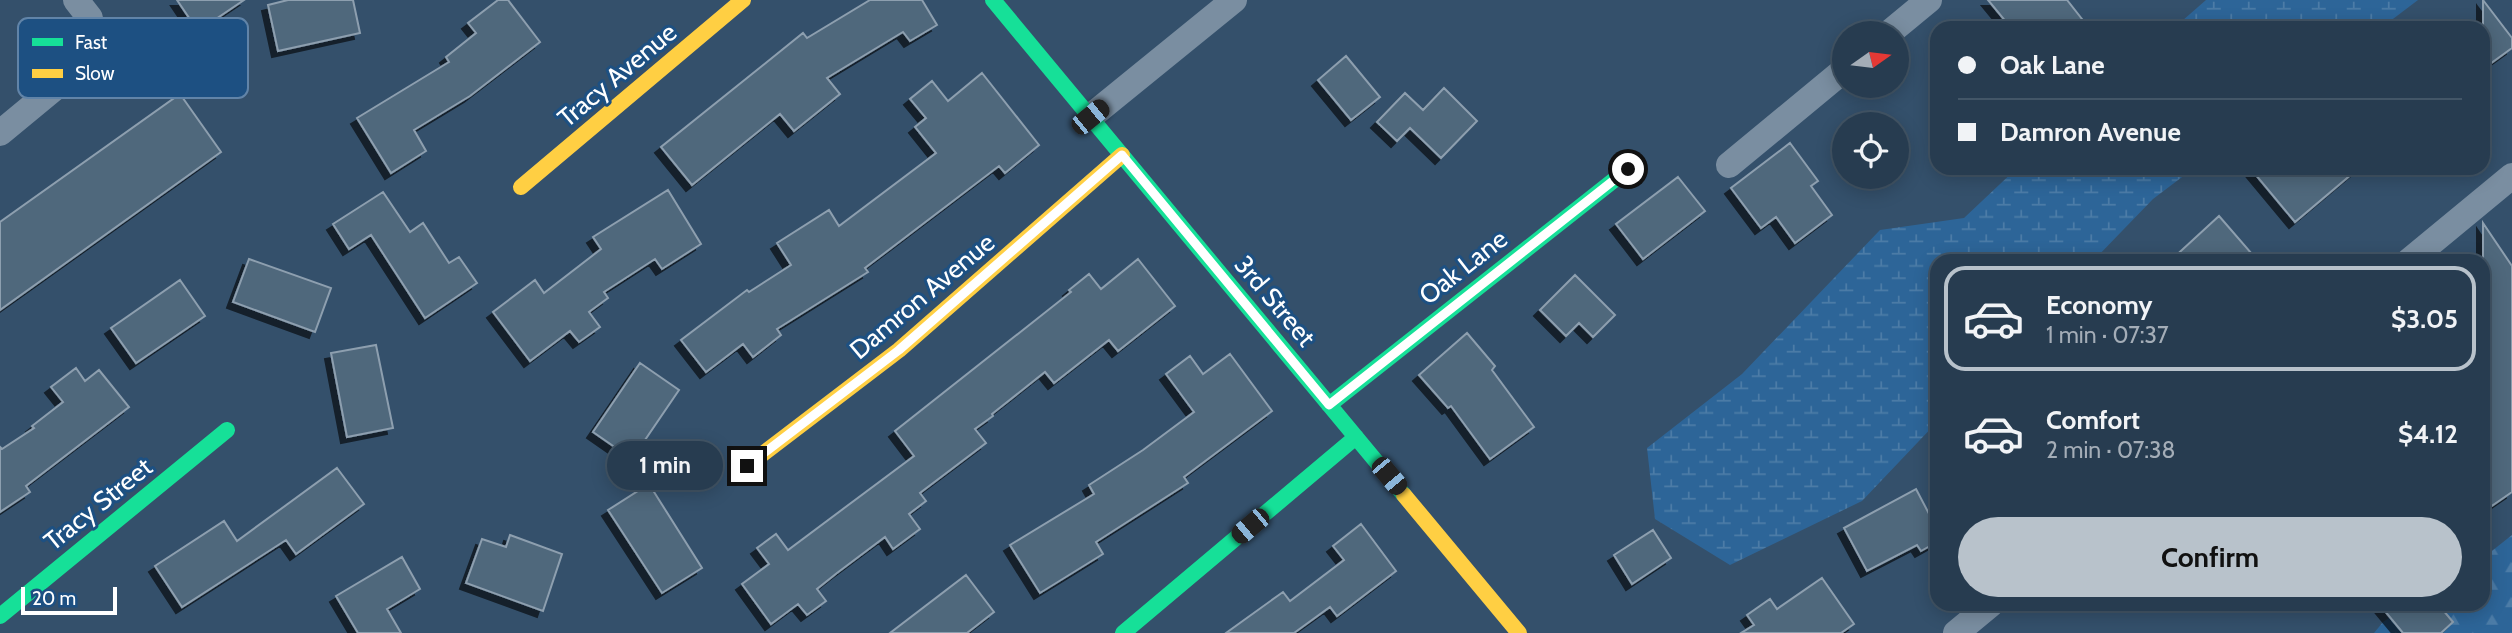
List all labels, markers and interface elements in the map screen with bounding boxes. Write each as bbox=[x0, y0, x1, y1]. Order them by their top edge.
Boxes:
street label: Tracy Avenue bbox=[551, 16, 683, 134]
legend bbox=[18, 18, 248, 98]
north arrow bbox=[1832, 21, 1909, 98]
map controls bbox=[1832, 21, 1909, 189]
text: Fast bbox=[75, 31, 108, 54]
text: Oak Lane bbox=[2000, 49, 2105, 81]
text: Slow bbox=[75, 62, 115, 85]
car bbox=[1068, 96, 1113, 138]
button: locate bbox=[1832, 112, 1909, 189]
text: Damron Avenue bbox=[2000, 116, 2181, 148]
route start bbox=[1612, 153, 1644, 185]
street label: Oak Lane bbox=[1413, 223, 1513, 311]
street label: Damron Avenue bbox=[843, 226, 1001, 366]
street label: 3rd Street bbox=[1228, 249, 1322, 353]
icon: car bbox=[1962, 287, 2025, 350]
text: Economy bbox=[2046, 289, 2152, 321]
text: $3.05 bbox=[2391, 303, 2458, 335]
text: 1 min · 07:37 bbox=[2046, 321, 2169, 349]
icon: car bbox=[1962, 402, 2025, 465]
text: Comfort bbox=[2046, 404, 2140, 436]
text: $4.12 bbox=[2398, 418, 2458, 450]
text: 2 min · 07:38 bbox=[2046, 436, 2176, 464]
callout: 1 min bbox=[607, 442, 722, 490]
route end bbox=[731, 450, 763, 482]
street label: Tracy Street bbox=[38, 451, 159, 557]
text: 1 min bbox=[639, 451, 691, 479]
car bbox=[1368, 453, 1411, 499]
car bbox=[1228, 504, 1273, 548]
button: Confirm bbox=[1958, 517, 2462, 597]
scale bar bbox=[21, 584, 117, 616]
text: 20 m bbox=[32, 587, 76, 610]

